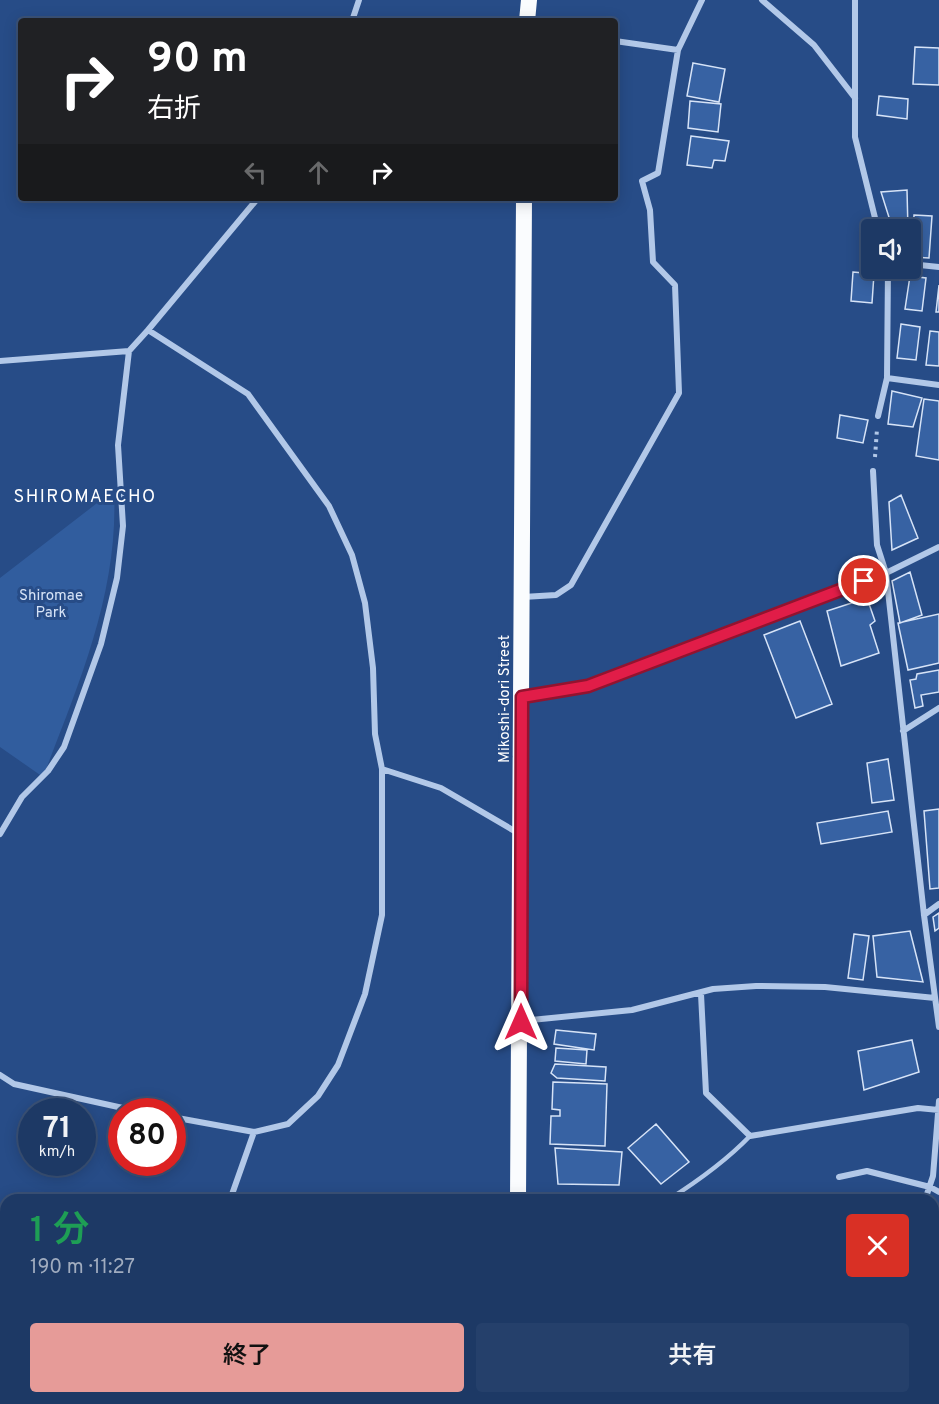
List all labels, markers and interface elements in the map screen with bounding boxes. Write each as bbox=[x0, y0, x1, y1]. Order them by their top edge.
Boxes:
text: 90 m bbox=[147, 34, 248, 87]
icon: right bbox=[48, 42, 126, 120]
text: 右折 bbox=[147, 93, 201, 127]
icon: left bbox=[239, 156, 272, 189]
icon: ahead bbox=[302, 156, 335, 189]
icon: right bbox=[365, 156, 398, 189]
map controls bbox=[861, 219, 921, 279]
button: sound bbox=[861, 219, 921, 279]
district label: SHIROMAECHO bbox=[13, 486, 157, 509]
pin bbox=[838, 555, 889, 606]
icon: arrive bbox=[847, 564, 880, 597]
park label: Shiromae Park bbox=[19, 587, 83, 623]
street label: Mikoshi-dori Street bbox=[496, 635, 515, 763]
position arrow bbox=[489, 990, 553, 1054]
speed limit sign: 80 bbox=[108, 1098, 186, 1176]
text: 71 bbox=[43, 1111, 71, 1148]
text: km/h bbox=[39, 1143, 75, 1162]
text: 1 分 bbox=[30, 1209, 89, 1255]
button: close bbox=[846, 1214, 909, 1277]
text: 190 m · 11:27 bbox=[30, 1255, 135, 1281]
button: 終了 bbox=[30, 1323, 464, 1392]
button: 共有 bbox=[476, 1323, 909, 1392]

